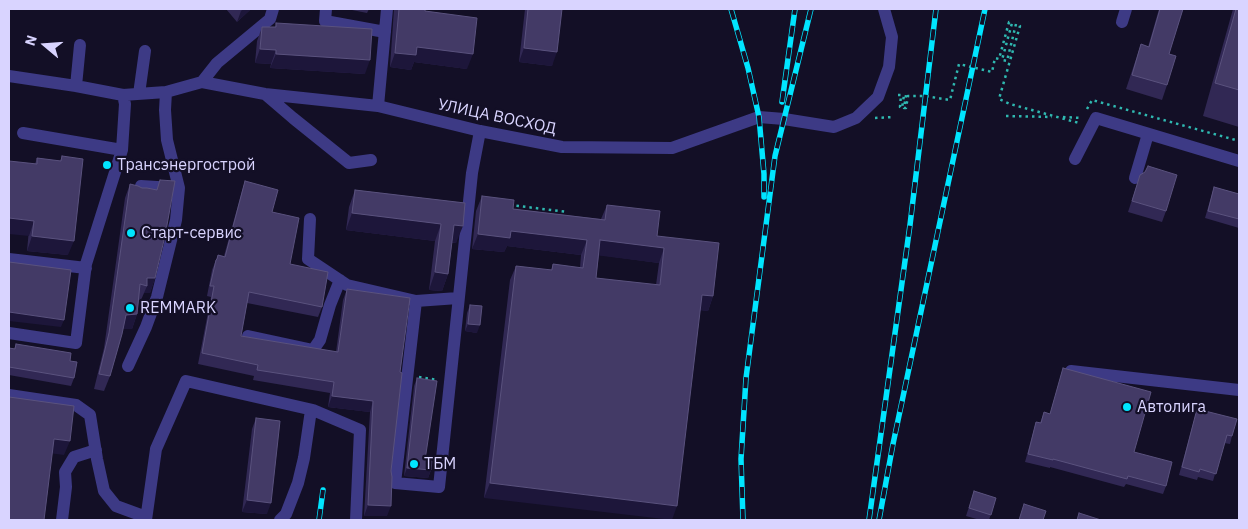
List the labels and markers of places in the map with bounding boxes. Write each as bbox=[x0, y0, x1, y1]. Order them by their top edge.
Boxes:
place label: Трансэнергострой bbox=[117, 155, 255, 175]
marker: Трансэнергострой bbox=[101, 159, 113, 171]
place label: Старт-сервис bbox=[141, 223, 242, 243]
marker: Старт-сервис bbox=[125, 227, 137, 239]
place label: REMMARK bbox=[140, 298, 216, 318]
marker: REMMARK bbox=[124, 302, 136, 314]
place label: Автолига bbox=[1137, 397, 1206, 417]
marker: Автолига bbox=[1121, 401, 1133, 413]
place label: ТБМ bbox=[424, 454, 456, 474]
marker: ТБМ bbox=[408, 458, 420, 470]

